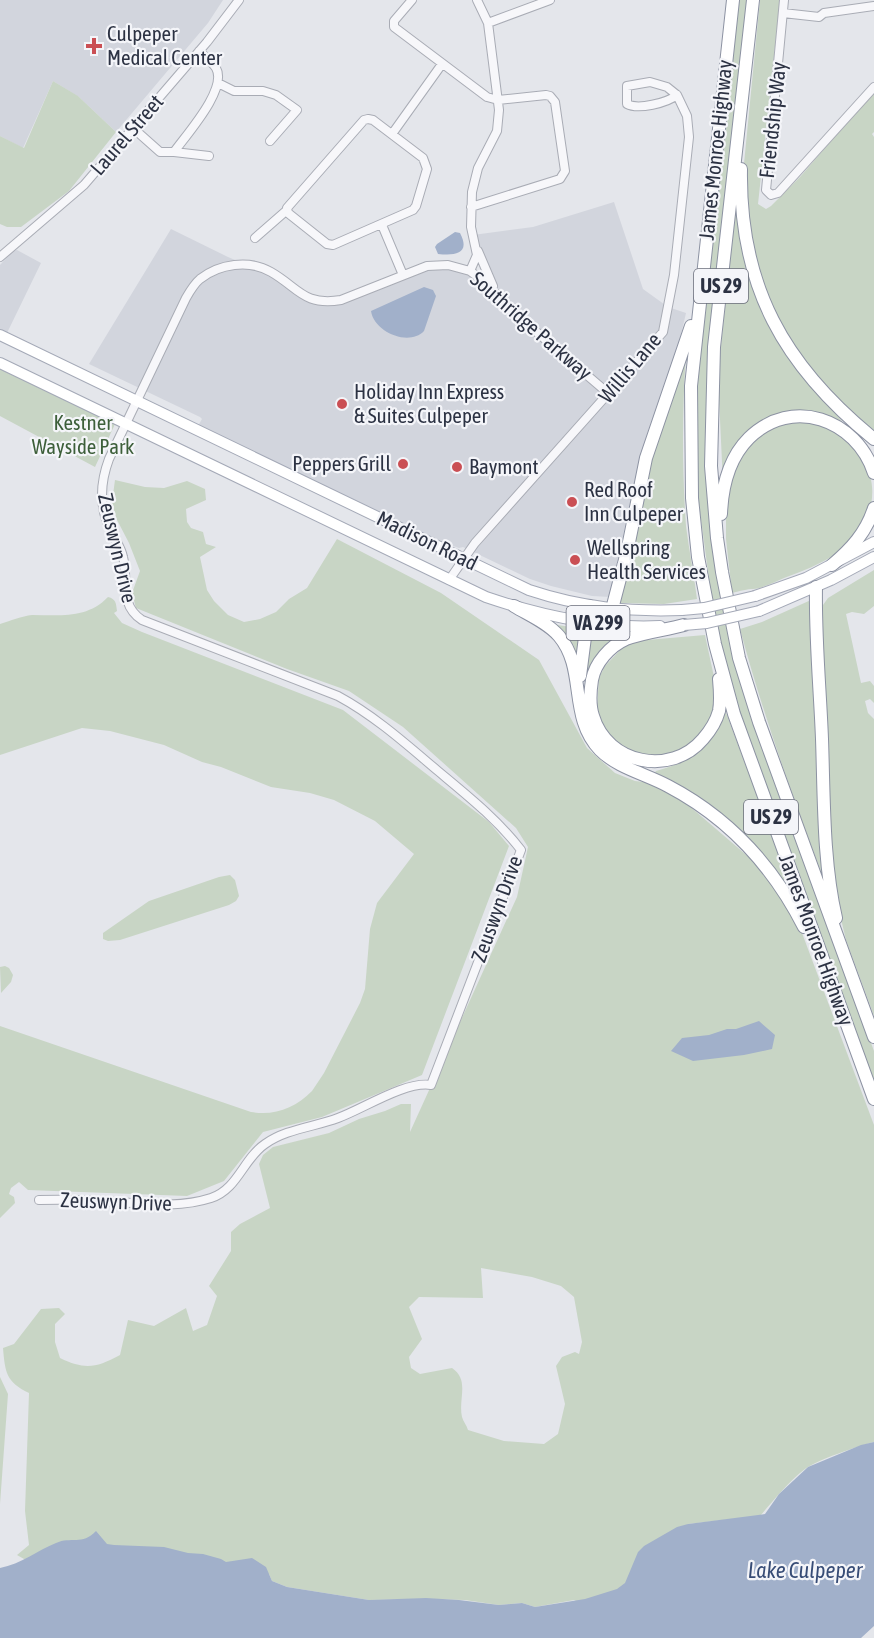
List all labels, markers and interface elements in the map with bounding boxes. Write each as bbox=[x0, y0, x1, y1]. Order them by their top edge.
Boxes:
place label: Culpeper Medical Center bbox=[107, 21, 223, 69]
marker: Culpeper Medical Center bbox=[85, 37, 103, 55]
street label: James Monroe Highway bbox=[694, 58, 736, 241]
street label: Friendship Way bbox=[754, 60, 790, 179]
street label: Laurel Street bbox=[85, 89, 168, 179]
street label: Southridge Parkway bbox=[466, 266, 597, 385]
road number: US 29 bbox=[694, 269, 748, 303]
street label: Willis Lane bbox=[593, 327, 665, 407]
place label: Holiday Inn Express & Suites Culpeper bbox=[354, 379, 504, 427]
marker: Holiday Inn Express & Suites Culpeper bbox=[335, 397, 349, 411]
park label: Kestner Wayside Park bbox=[32, 410, 134, 458]
place label: Peppers Grill bbox=[292, 451, 391, 475]
place label: Baymont bbox=[469, 454, 539, 478]
marker: Peppers Grill bbox=[396, 457, 410, 471]
marker: Baymont bbox=[450, 460, 464, 474]
place label: Red Roof Inn Culpeper bbox=[584, 477, 684, 525]
street label: Zeuswyn Drive bbox=[94, 491, 142, 605]
marker: Red Roof Inn Culpeper bbox=[565, 495, 579, 509]
street label: Madison Road bbox=[373, 505, 482, 575]
place label: Wellspring Health Services bbox=[587, 535, 706, 583]
marker: Wellspring Health Services bbox=[568, 553, 582, 567]
road number: VA 299 bbox=[566, 606, 630, 640]
road number: US 29 bbox=[744, 800, 798, 834]
street label: James Monroe Highway bbox=[775, 850, 859, 1029]
street label: Zeuswyn Drive bbox=[466, 852, 526, 965]
street label: Zeuswyn Drive bbox=[60, 1187, 172, 1215]
water label: Lake Culpeper bbox=[748, 1557, 864, 1583]

